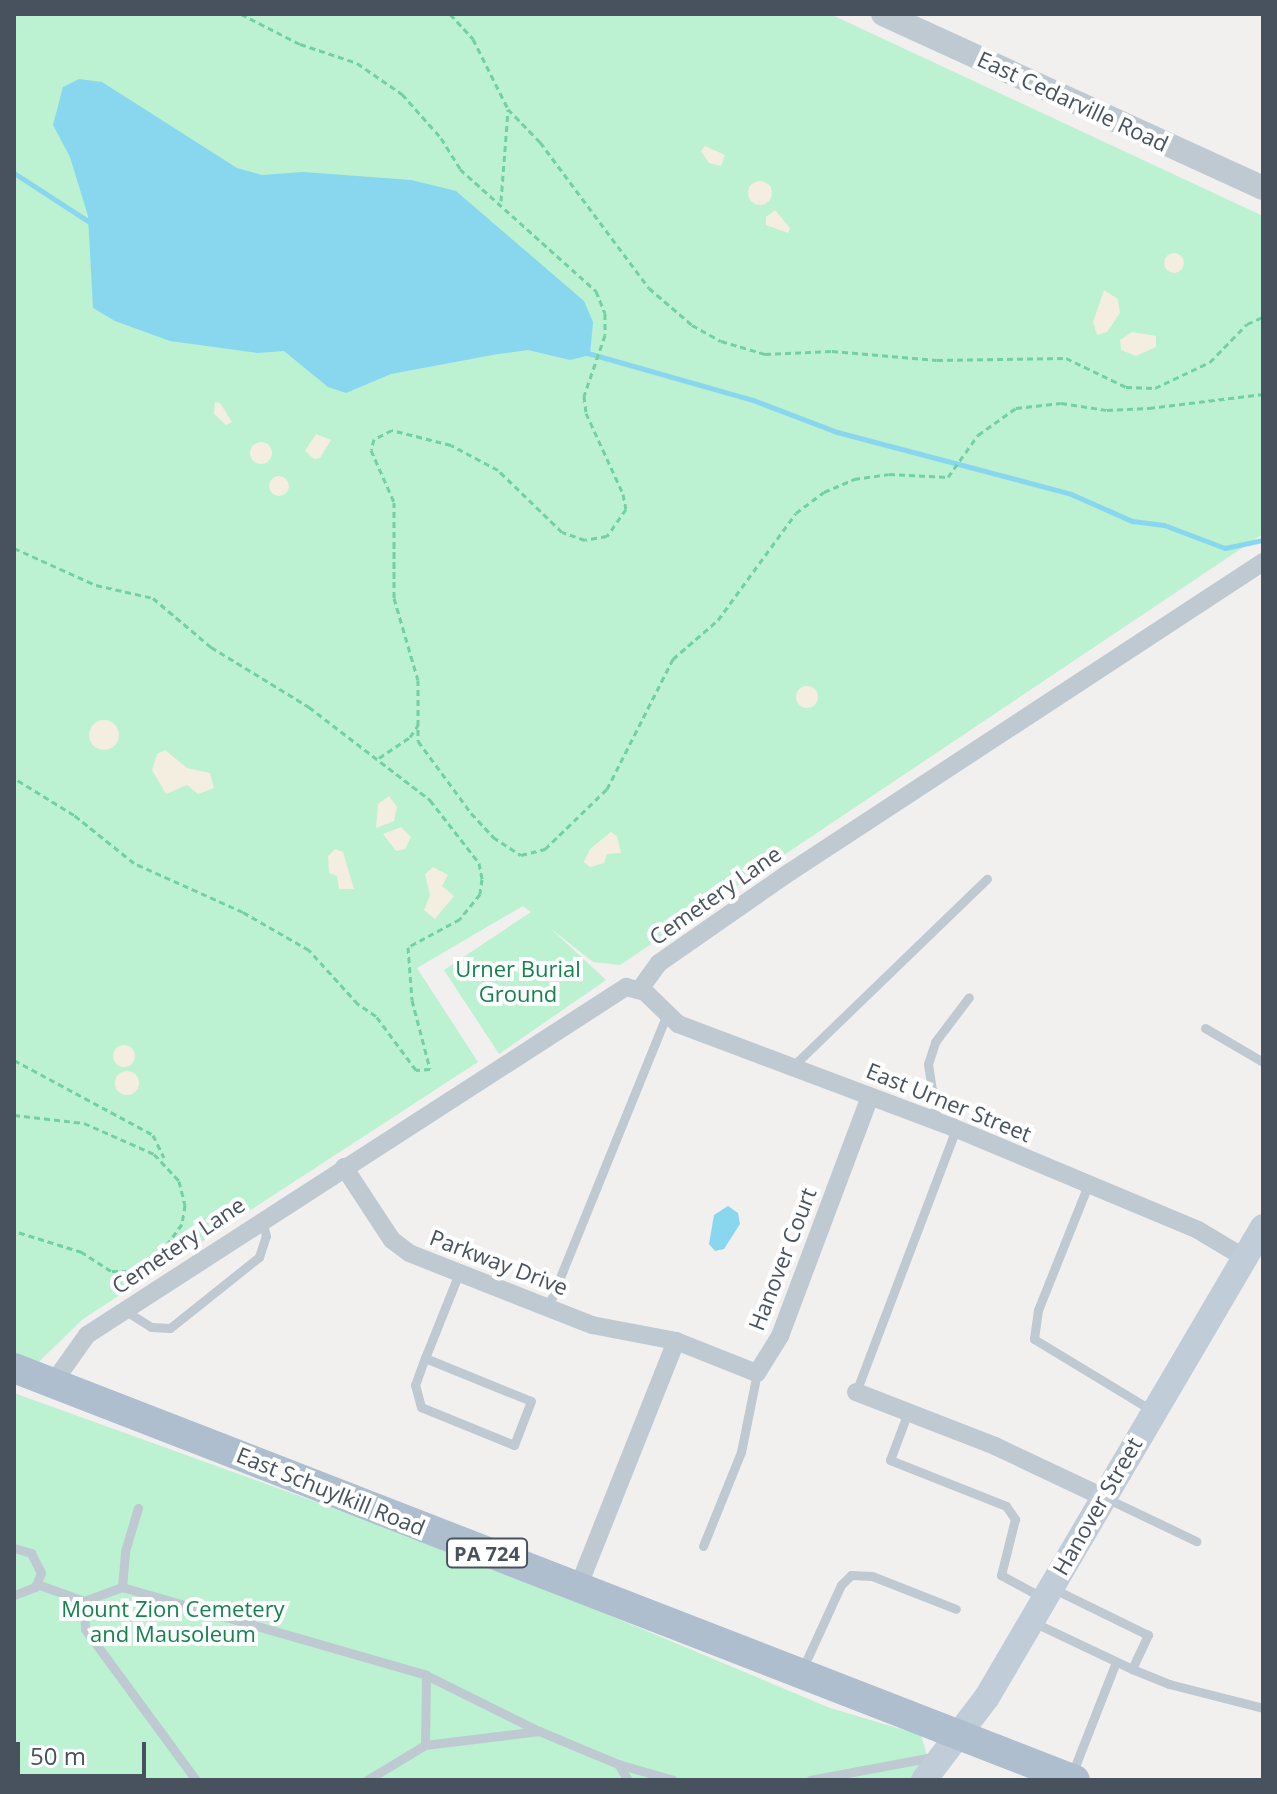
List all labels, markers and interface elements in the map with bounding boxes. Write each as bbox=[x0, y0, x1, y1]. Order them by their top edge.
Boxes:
street label: East Cedarville Road bbox=[973, 45, 1173, 157]
street label: Cemetery Lane bbox=[644, 840, 786, 950]
park label: Urner Burial Ground bbox=[455, 955, 581, 1006]
street label: East Urner Street bbox=[863, 1057, 1035, 1147]
street label: Hanover Court bbox=[743, 1184, 821, 1334]
street label: Cemetery Lane bbox=[107, 1191, 249, 1299]
street label: Parkway Drive bbox=[426, 1224, 572, 1300]
street label: Hanover Street bbox=[1047, 1432, 1147, 1580]
street label: East Schuylkill Road bbox=[233, 1441, 429, 1541]
road number: PA 724 bbox=[445, 1537, 529, 1569]
park label: Mount Zion Cemetery and Mausoleum bbox=[61, 1595, 285, 1646]
scale bar bbox=[20, 1726, 150, 1776]
text: 50 m bbox=[30, 1739, 86, 1772]

